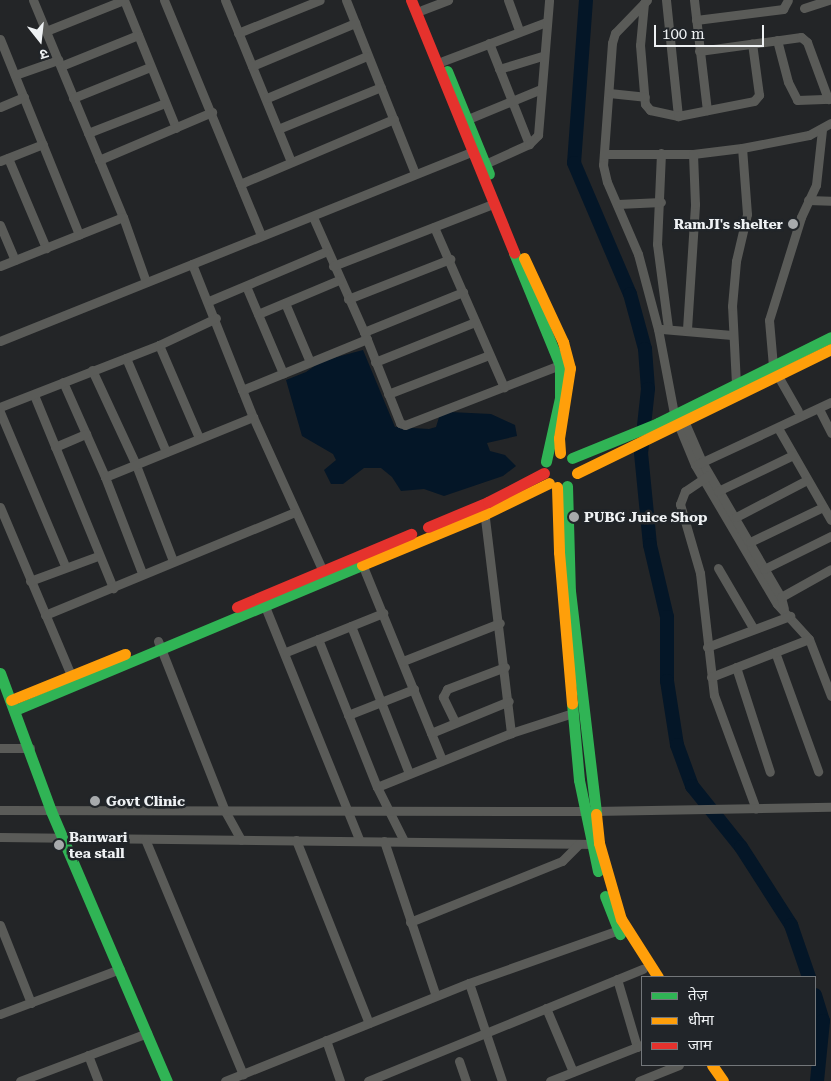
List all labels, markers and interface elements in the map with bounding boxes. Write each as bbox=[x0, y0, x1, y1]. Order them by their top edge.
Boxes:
north arrow bbox=[15, 15, 65, 65]
scale bar bbox=[656, 15, 766, 47]
text: 100 m bbox=[662, 25, 705, 43]
text: उ bbox=[38, 46, 50, 63]
place label: RamJI's shelter bbox=[674, 216, 783, 232]
marker: RamJI's shelter bbox=[787, 218, 799, 230]
place label: PUBG Juice Shop bbox=[584, 509, 707, 525]
marker: PUBG Juice Shop bbox=[568, 511, 580, 523]
place label: Govt Clinic bbox=[106, 793, 185, 809]
marker: Govt Clinic bbox=[88, 794, 102, 808]
place label: Banwari tea stall bbox=[69, 829, 128, 862]
marker: Banwari tea stall bbox=[53, 839, 65, 851]
legend bbox=[641, 976, 816, 1066]
text: तेज़ bbox=[688, 986, 708, 1004]
text: धीमा bbox=[688, 1011, 714, 1029]
text: जाम bbox=[688, 1036, 712, 1054]

